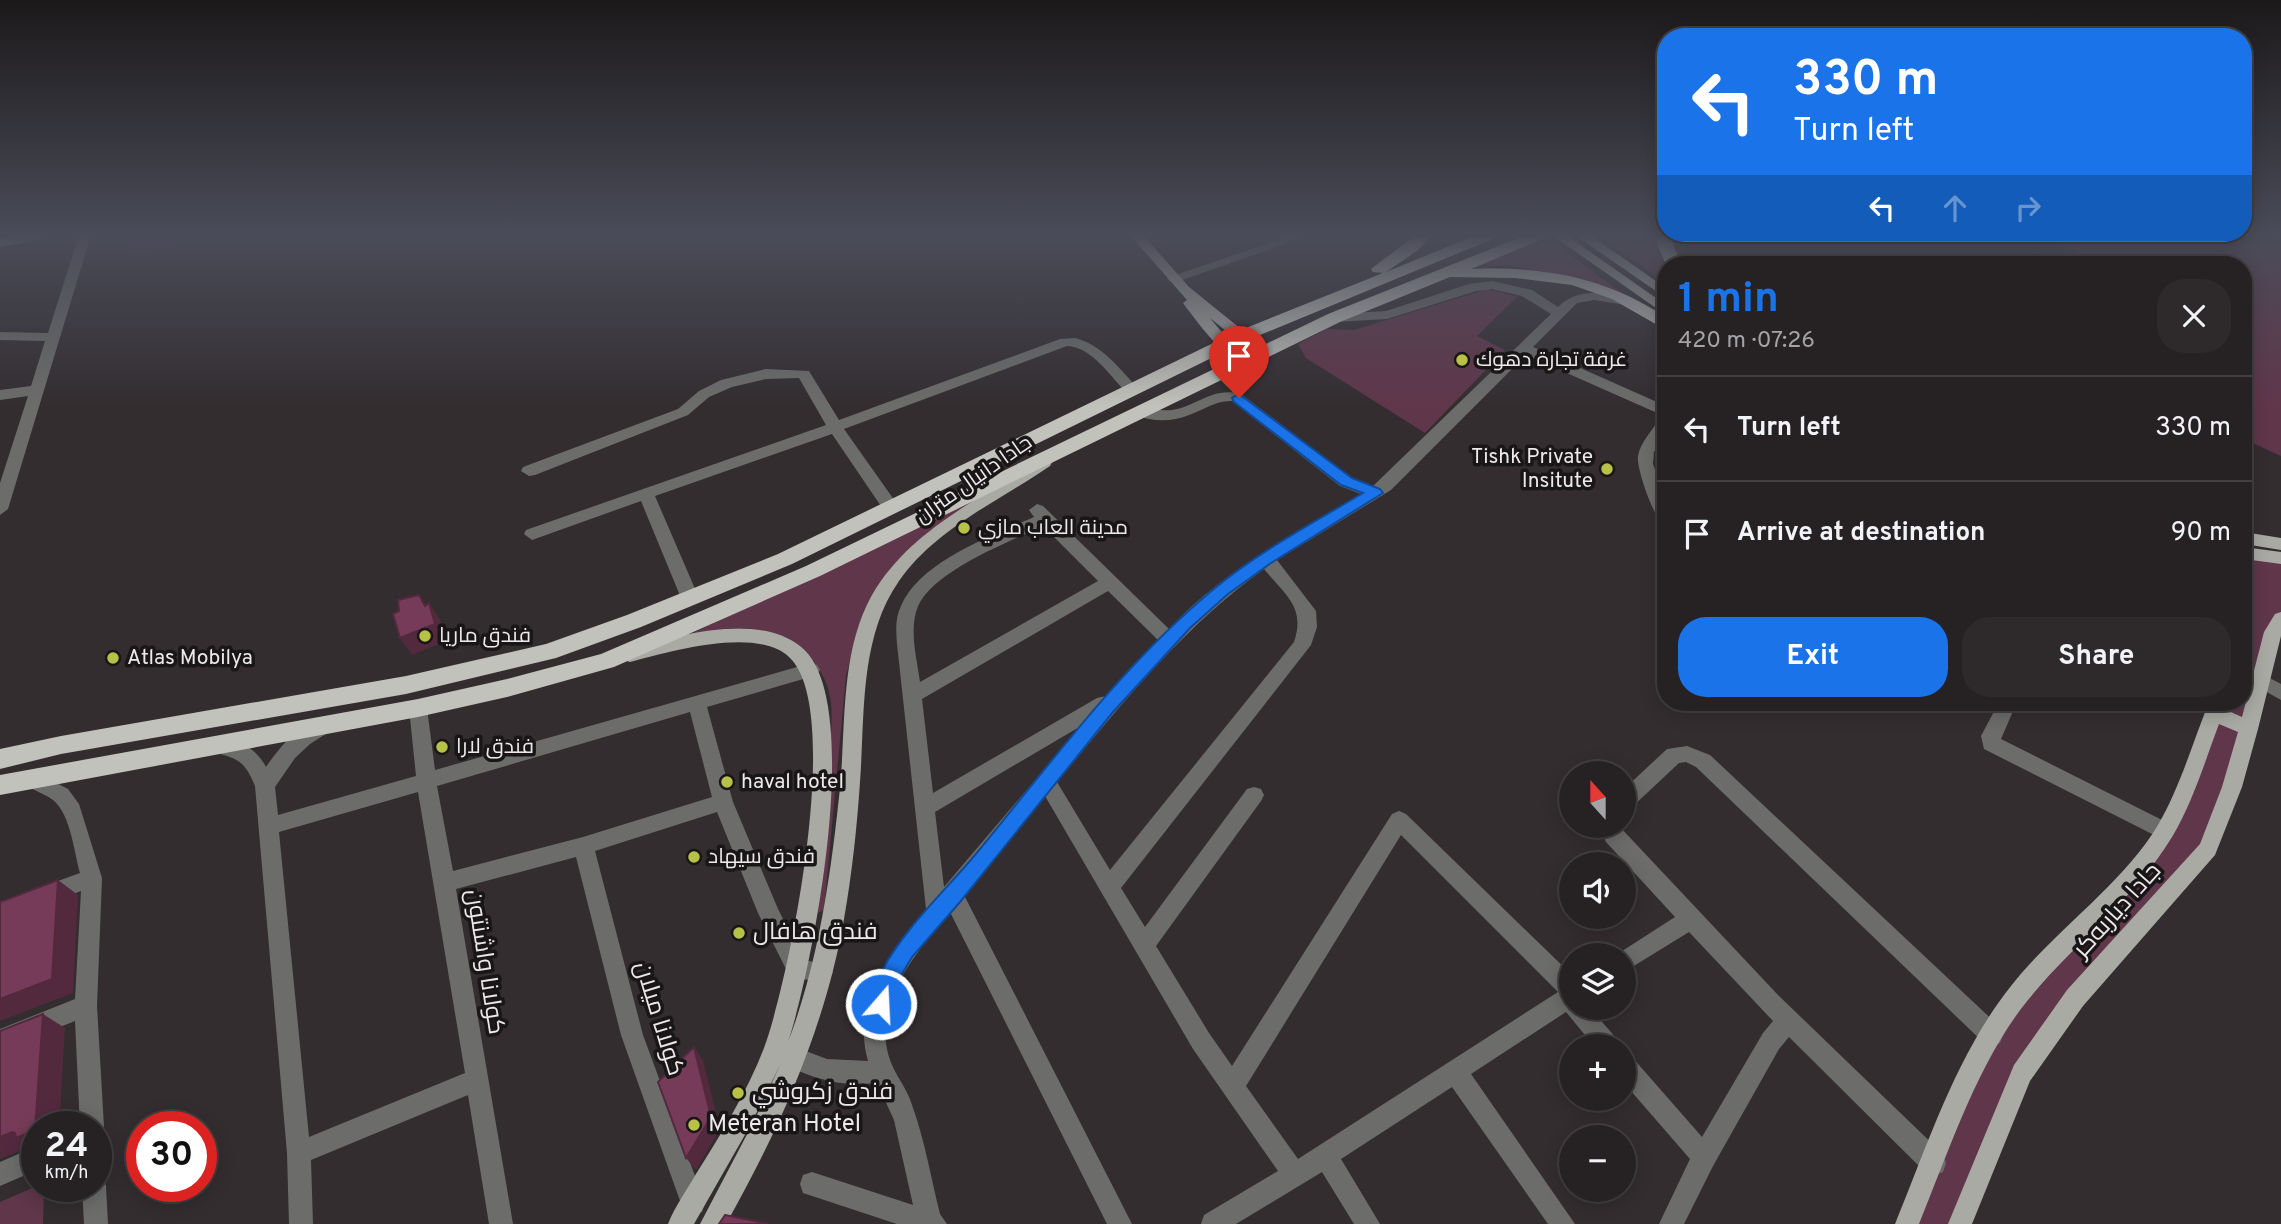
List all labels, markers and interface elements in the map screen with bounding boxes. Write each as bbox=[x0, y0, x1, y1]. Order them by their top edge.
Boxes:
text: 330 m bbox=[1793, 51, 1938, 113]
icon: left bbox=[1678, 56, 1769, 147]
text: Turn left bbox=[1793, 112, 1914, 152]
icon: left bbox=[1863, 189, 1901, 227]
icon: ahead bbox=[1936, 189, 1974, 227]
icon: right bbox=[2009, 189, 2047, 227]
text: 1 min bbox=[1678, 274, 1779, 327]
button: close bbox=[2157, 279, 2231, 353]
pin bbox=[1209, 326, 1269, 398]
text: 420 m · 07:26 bbox=[1678, 327, 1815, 356]
icon: arrive bbox=[1220, 337, 1258, 375]
place label: غرفة تجارة دهوك bbox=[1476, 347, 1627, 374]
marker: غرفة تجارة دهوك bbox=[1454, 352, 1470, 368]
icon: left bbox=[1678, 410, 1716, 448]
text: Turn left bbox=[1737, 412, 1841, 445]
text: 330 m bbox=[2155, 412, 2231, 445]
street label: جادا دانيال متران bbox=[910, 430, 1038, 530]
place label: Tishk Private Insitute bbox=[1471, 444, 1593, 495]
marker: Tishk Private Insitute bbox=[1599, 461, 1615, 477]
place label: مدينة العاب مازي bbox=[978, 515, 1128, 543]
icon: arrive bbox=[1678, 515, 1716, 553]
text: Arrive at destination bbox=[1737, 517, 1985, 550]
text: 90 m bbox=[2171, 517, 2231, 550]
marker: مدينة العاب مازي bbox=[956, 520, 972, 536]
button: Exit bbox=[1678, 617, 1948, 697]
button: Share bbox=[1962, 617, 2231, 697]
place label: فندق ماريا bbox=[439, 623, 531, 650]
marker: فندق ماريا bbox=[417, 628, 433, 644]
place label: Atlas Mobilya bbox=[127, 645, 253, 672]
marker: Atlas Mobilya bbox=[105, 650, 121, 666]
place label: فندق لارا bbox=[456, 734, 534, 761]
marker: فندق لارا bbox=[434, 739, 450, 755]
north arrow bbox=[1559, 761, 1636, 838]
map controls bbox=[1559, 761, 1636, 1202]
place label: haval hotel bbox=[741, 769, 844, 796]
marker: haval hotel bbox=[719, 774, 735, 790]
place label: فندق سيهاد bbox=[708, 844, 815, 871]
marker: فندق سيهاد bbox=[686, 849, 702, 865]
button: sound bbox=[1559, 852, 1636, 929]
street label: جادا دیاربه‌كر bbox=[2066, 857, 2169, 966]
street label: كولانا واشنتون bbox=[458, 887, 510, 1037]
place label: فندق هافال bbox=[753, 918, 878, 948]
marker: فندق هافال bbox=[731, 925, 747, 941]
button: layers bbox=[1559, 943, 1636, 1020]
street label: كولانا ميلان bbox=[626, 958, 690, 1080]
position arrow bbox=[844, 967, 918, 1041]
button: + bbox=[1559, 1034, 1636, 1111]
place label: فندق زكروشي bbox=[752, 1078, 893, 1109]
marker: فندق زكروشي bbox=[730, 1085, 746, 1101]
place label: Meteran Hotel bbox=[708, 1110, 861, 1140]
speed limit sign: 30 bbox=[126, 1111, 217, 1202]
marker: Meteran Hotel bbox=[686, 1117, 702, 1133]
text: 24 bbox=[45, 1125, 88, 1169]
button: − bbox=[1559, 1125, 1636, 1202]
text: km/h bbox=[45, 1162, 88, 1185]

